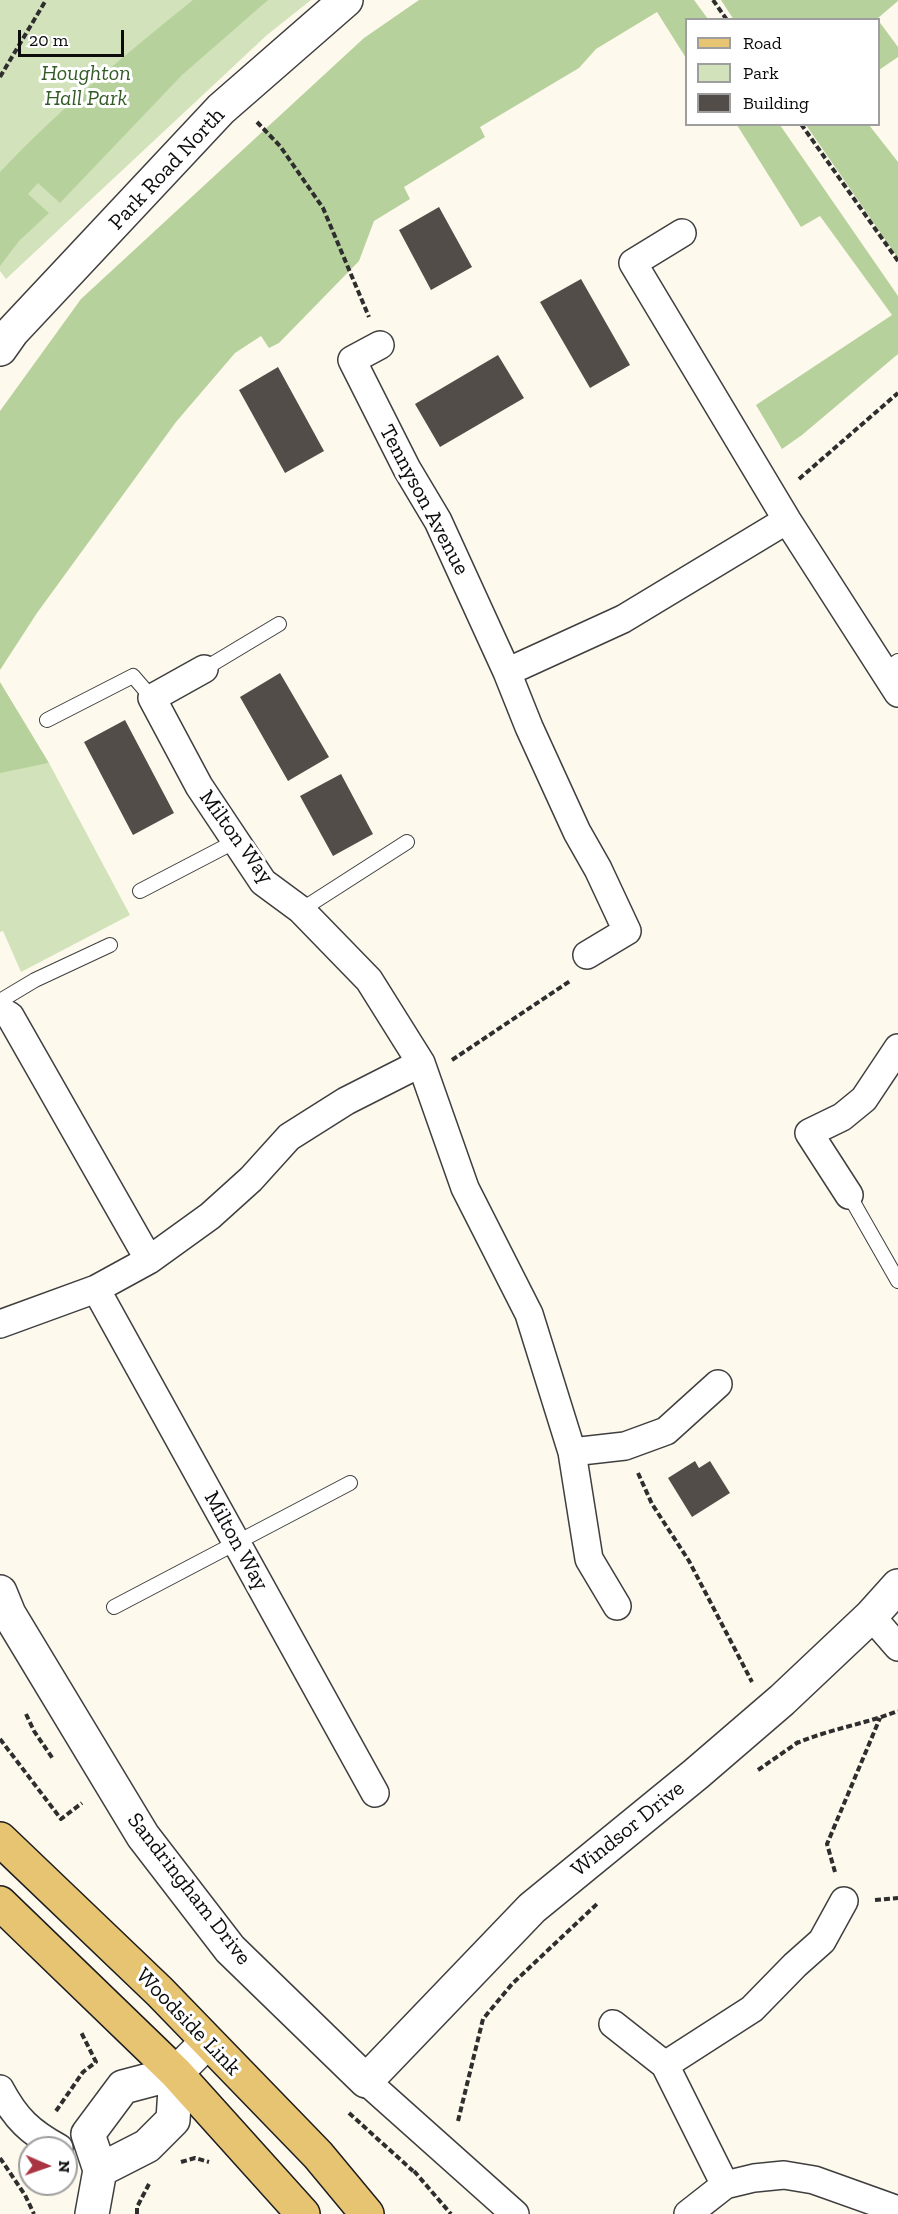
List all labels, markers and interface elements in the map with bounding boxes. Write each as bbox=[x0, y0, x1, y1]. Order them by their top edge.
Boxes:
scale bar bbox=[21, 18, 128, 56]
legend bbox=[685, 18, 880, 126]
text: 20 m bbox=[29, 29, 68, 51]
text: Road bbox=[743, 32, 782, 54]
park label: Houghton Hall Park bbox=[41, 61, 131, 112]
text: Park bbox=[743, 62, 779, 84]
text: Building bbox=[743, 92, 809, 114]
street label: Park Road North bbox=[104, 102, 230, 236]
street label: Tennyson Avenue bbox=[373, 420, 475, 580]
street label: Milton Way bbox=[193, 785, 279, 889]
street label: Milton Way bbox=[198, 1487, 274, 1595]
street label: Windsor Drive bbox=[566, 1775, 690, 1883]
street label: Sandringham Drive bbox=[121, 1808, 257, 1970]
street label: Woodside Link bbox=[130, 1963, 246, 2081]
north arrow bbox=[18, 2136, 78, 2196]
text: N bbox=[55, 2160, 74, 2173]

